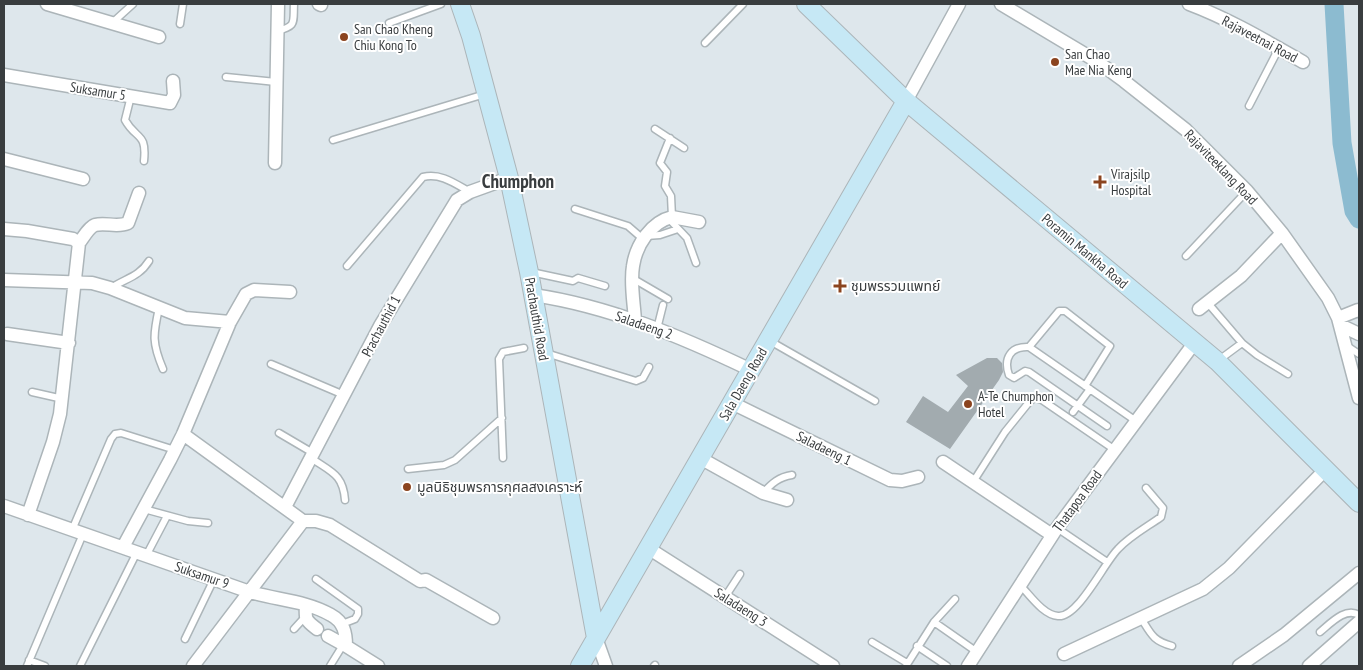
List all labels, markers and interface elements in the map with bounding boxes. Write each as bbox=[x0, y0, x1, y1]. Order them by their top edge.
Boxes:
street label: Rajaveetnai Road bbox=[1219, 11, 1301, 67]
place label: San Chao Kheng Chiu Kong To bbox=[354, 20, 433, 54]
marker: San Chao Kheng Chiu Kong To bbox=[338, 31, 350, 43]
place label: San Chao Mae Nia Keng bbox=[1065, 45, 1132, 79]
marker: San Chao Mae Nia Keng bbox=[1049, 56, 1061, 68]
street label: Suksamur 5 bbox=[69, 78, 127, 104]
street label: Rajaviteeklang Road bbox=[1181, 126, 1261, 208]
place label: Virajsilp Hospital bbox=[1110, 165, 1152, 199]
district label: Chumphon bbox=[482, 169, 554, 193]
marker: Virajsilp Hospital bbox=[1093, 175, 1107, 189]
street label: Poramin Mankha Road bbox=[1038, 210, 1132, 292]
street label: Prachauthid Road bbox=[521, 276, 553, 362]
place label: ชุมพรรวมแพทย์ bbox=[851, 277, 941, 295]
marker: ชุมพรรวมแพทย์ bbox=[833, 279, 847, 293]
street label: Prachauthid 1 bbox=[357, 292, 405, 360]
street label: Saladaeng 2 bbox=[613, 307, 675, 343]
street label: Sala Daeng Road bbox=[715, 344, 771, 424]
place label: A-Te Chumphon Hotel bbox=[978, 387, 1054, 421]
marker: A-Te Chumphon Hotel bbox=[962, 398, 974, 410]
street label: Saladaeng 1 bbox=[793, 427, 855, 469]
street label: Thatapoa Road bbox=[1049, 467, 1105, 535]
place label: มูลนิธิชุมพรการกุศลสงเคราะห์ bbox=[417, 478, 583, 496]
marker: มูลนิธิชุมพรการกุศลสงเคราะห์ bbox=[401, 481, 413, 493]
street label: Suksamur 9 bbox=[173, 557, 231, 593]
street label: Saladaeng 3 bbox=[711, 584, 771, 630]

